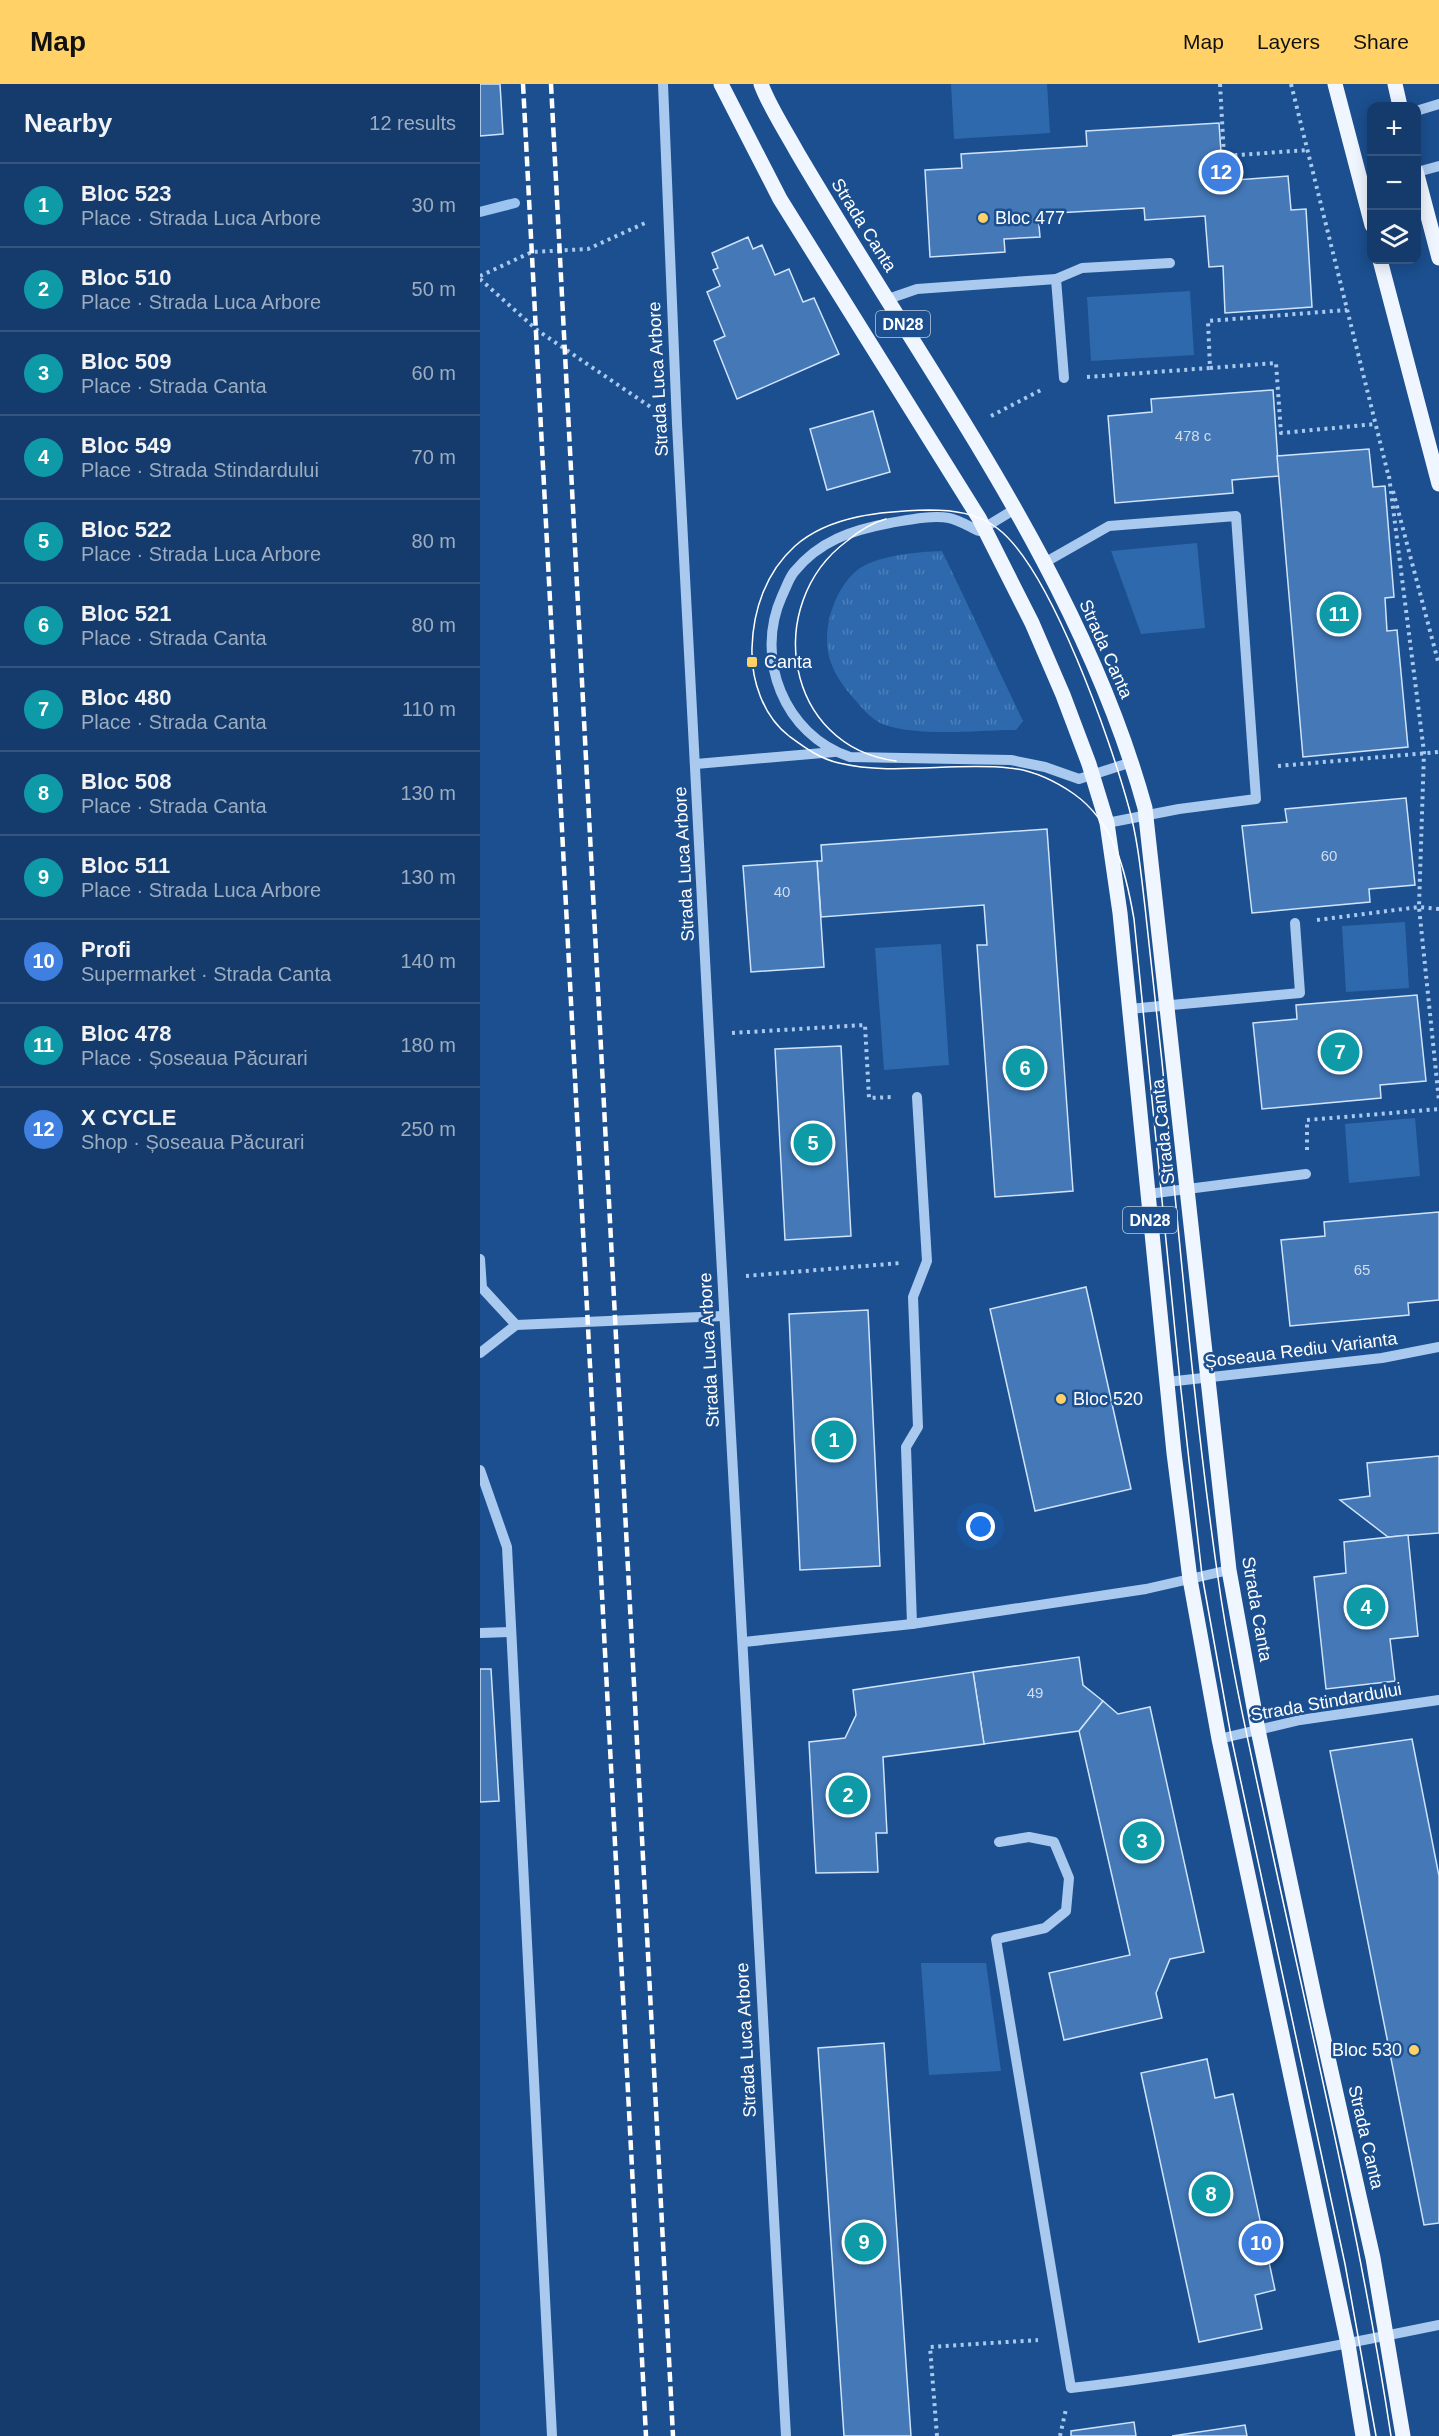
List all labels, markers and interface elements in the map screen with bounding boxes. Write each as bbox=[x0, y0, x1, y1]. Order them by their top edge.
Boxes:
text: Map bbox=[30, 26, 86, 57]
text: Map bbox=[1183, 30, 1224, 53]
text: Layers bbox=[1257, 30, 1320, 53]
text: Share bbox=[1353, 30, 1409, 53]
map controls bbox=[1367, 102, 1421, 264]
button: + bbox=[1367, 102, 1421, 156]
text: Nearby bbox=[24, 108, 112, 138]
text: 12 results bbox=[369, 112, 456, 134]
pin: 12 bbox=[1202, 150, 1240, 194]
button: − bbox=[1367, 156, 1421, 210]
street label: Strada Canta bbox=[827, 175, 901, 276]
text: Bloc 523 bbox=[81, 181, 172, 206]
text: 1 bbox=[38, 194, 49, 216]
text: 30 m bbox=[412, 194, 456, 216]
text: Place · Strada Luca Arbore bbox=[81, 207, 321, 229]
place label: Bloc 477 bbox=[995, 208, 1065, 228]
button: layers bbox=[1367, 210, 1421, 264]
marker: Bloc 477 bbox=[976, 211, 990, 225]
text: Bloc 510 bbox=[81, 265, 172, 290]
text: 2 bbox=[38, 278, 49, 300]
text: 50 m bbox=[412, 278, 456, 300]
text: Place · Strada Luca Arbore bbox=[81, 291, 321, 313]
street label: Strada Luca Arbore bbox=[644, 301, 672, 457]
road number: DN28 bbox=[876, 311, 930, 337]
text: Bloc 509 bbox=[81, 349, 172, 374]
text: 3 bbox=[38, 362, 49, 384]
text: 60 m bbox=[412, 362, 456, 384]
text: Place · Strada Canta bbox=[81, 375, 267, 397]
house number: 478 c bbox=[1175, 427, 1212, 444]
text: Bloc 549 bbox=[81, 433, 172, 458]
text: 4 bbox=[38, 446, 49, 468]
text: 70 m bbox=[412, 446, 456, 468]
text: Place · Strada Stindardului bbox=[81, 459, 319, 481]
text: Bloc 522 bbox=[81, 517, 172, 542]
text: 5 bbox=[38, 530, 49, 552]
text: 80 m bbox=[412, 530, 456, 552]
text: Place · Strada Luca Arbore bbox=[81, 543, 321, 565]
pin: 11 bbox=[1320, 592, 1358, 636]
street label: Strada Canta bbox=[1075, 596, 1137, 702]
text: Bloc 521 bbox=[81, 601, 172, 626]
text: 6 bbox=[38, 614, 49, 636]
text: 80 m bbox=[412, 614, 456, 636]
text: Place · Strada Canta bbox=[81, 627, 267, 649]
place label: Canta bbox=[764, 652, 813, 672]
marker: Canta bbox=[745, 655, 759, 669]
text: Bloc 480 bbox=[81, 685, 172, 710]
text: 7 bbox=[38, 698, 49, 720]
text: 110 m bbox=[402, 698, 456, 720]
text: Place · Strada Canta bbox=[81, 711, 267, 733]
text: Bloc 508 bbox=[81, 769, 172, 794]
text: 8 bbox=[38, 782, 49, 804]
text: 130 m bbox=[400, 782, 456, 804]
street label: Strada Luca Arbore bbox=[670, 786, 698, 942]
text: Place · Strada Canta bbox=[81, 795, 267, 817]
house number: 60 bbox=[1321, 847, 1337, 864]
text: Bloc 511 bbox=[81, 853, 170, 878]
text: 9 bbox=[38, 866, 49, 888]
text: 130 m bbox=[400, 866, 456, 888]
text: Place · Strada Luca Arbore bbox=[81, 879, 321, 901]
house number: 40 bbox=[774, 883, 790, 900]
text: Profi bbox=[81, 937, 131, 962]
text: 10 bbox=[32, 950, 55, 972]
text: 140 m bbox=[400, 950, 456, 972]
text: Supermarket · Strada Canta bbox=[81, 963, 331, 985]
text: Bloc 478 bbox=[81, 1021, 172, 1046]
pin: 7 bbox=[1320, 1030, 1360, 1074]
text: 11 bbox=[33, 1034, 54, 1056]
text: 180 m bbox=[400, 1034, 456, 1056]
pin: 6 bbox=[1006, 1046, 1044, 1090]
text: Place · Șoseaua Păcurari bbox=[81, 1047, 308, 1069]
street label: Strada Canta bbox=[1147, 1077, 1178, 1186]
text: X CYCLE bbox=[81, 1105, 176, 1130]
text: 12 bbox=[32, 1118, 55, 1140]
text: 250 m bbox=[400, 1118, 456, 1140]
pin: 5 bbox=[794, 1120, 832, 1166]
text: Shop · Șoseaua Păcurari bbox=[81, 1131, 304, 1153]
road number: DN28 bbox=[1123, 1207, 1177, 1233]
house number: 65 bbox=[1354, 1261, 1370, 1278]
street label: Strada Luca Arbore bbox=[695, 1272, 723, 1428]
street label: Șoseaua Rediu Varianta bbox=[1204, 1328, 1399, 1372]
place label: Bloc 520 bbox=[1073, 1389, 1143, 1409]
marker: Bloc 520 bbox=[1054, 1392, 1068, 1406]
pin: 1 bbox=[814, 1418, 854, 1462]
your location bbox=[966, 1512, 995, 1541]
street label: Strada Canta bbox=[1238, 1555, 1276, 1664]
pin: 4 bbox=[1346, 1584, 1386, 1630]
street label: Strada Stindardului bbox=[1249, 1679, 1403, 1725]
house number: 49 bbox=[1027, 1684, 1043, 1701]
pin: 2 bbox=[828, 1772, 868, 1818]
pin: 3 bbox=[1122, 1818, 1162, 1864]
street label: Strada Luca Arbore bbox=[732, 1962, 760, 2118]
place label: Bloc 530 bbox=[1332, 2040, 1402, 2060]
marker: Bloc 530 bbox=[1407, 2043, 1421, 2057]
street label: Strada Canta bbox=[1344, 2083, 1388, 2192]
pin: 8 bbox=[1192, 2172, 1230, 2216]
pin: 9 bbox=[844, 2220, 884, 2264]
pin: 10 bbox=[1242, 2220, 1280, 2266]

